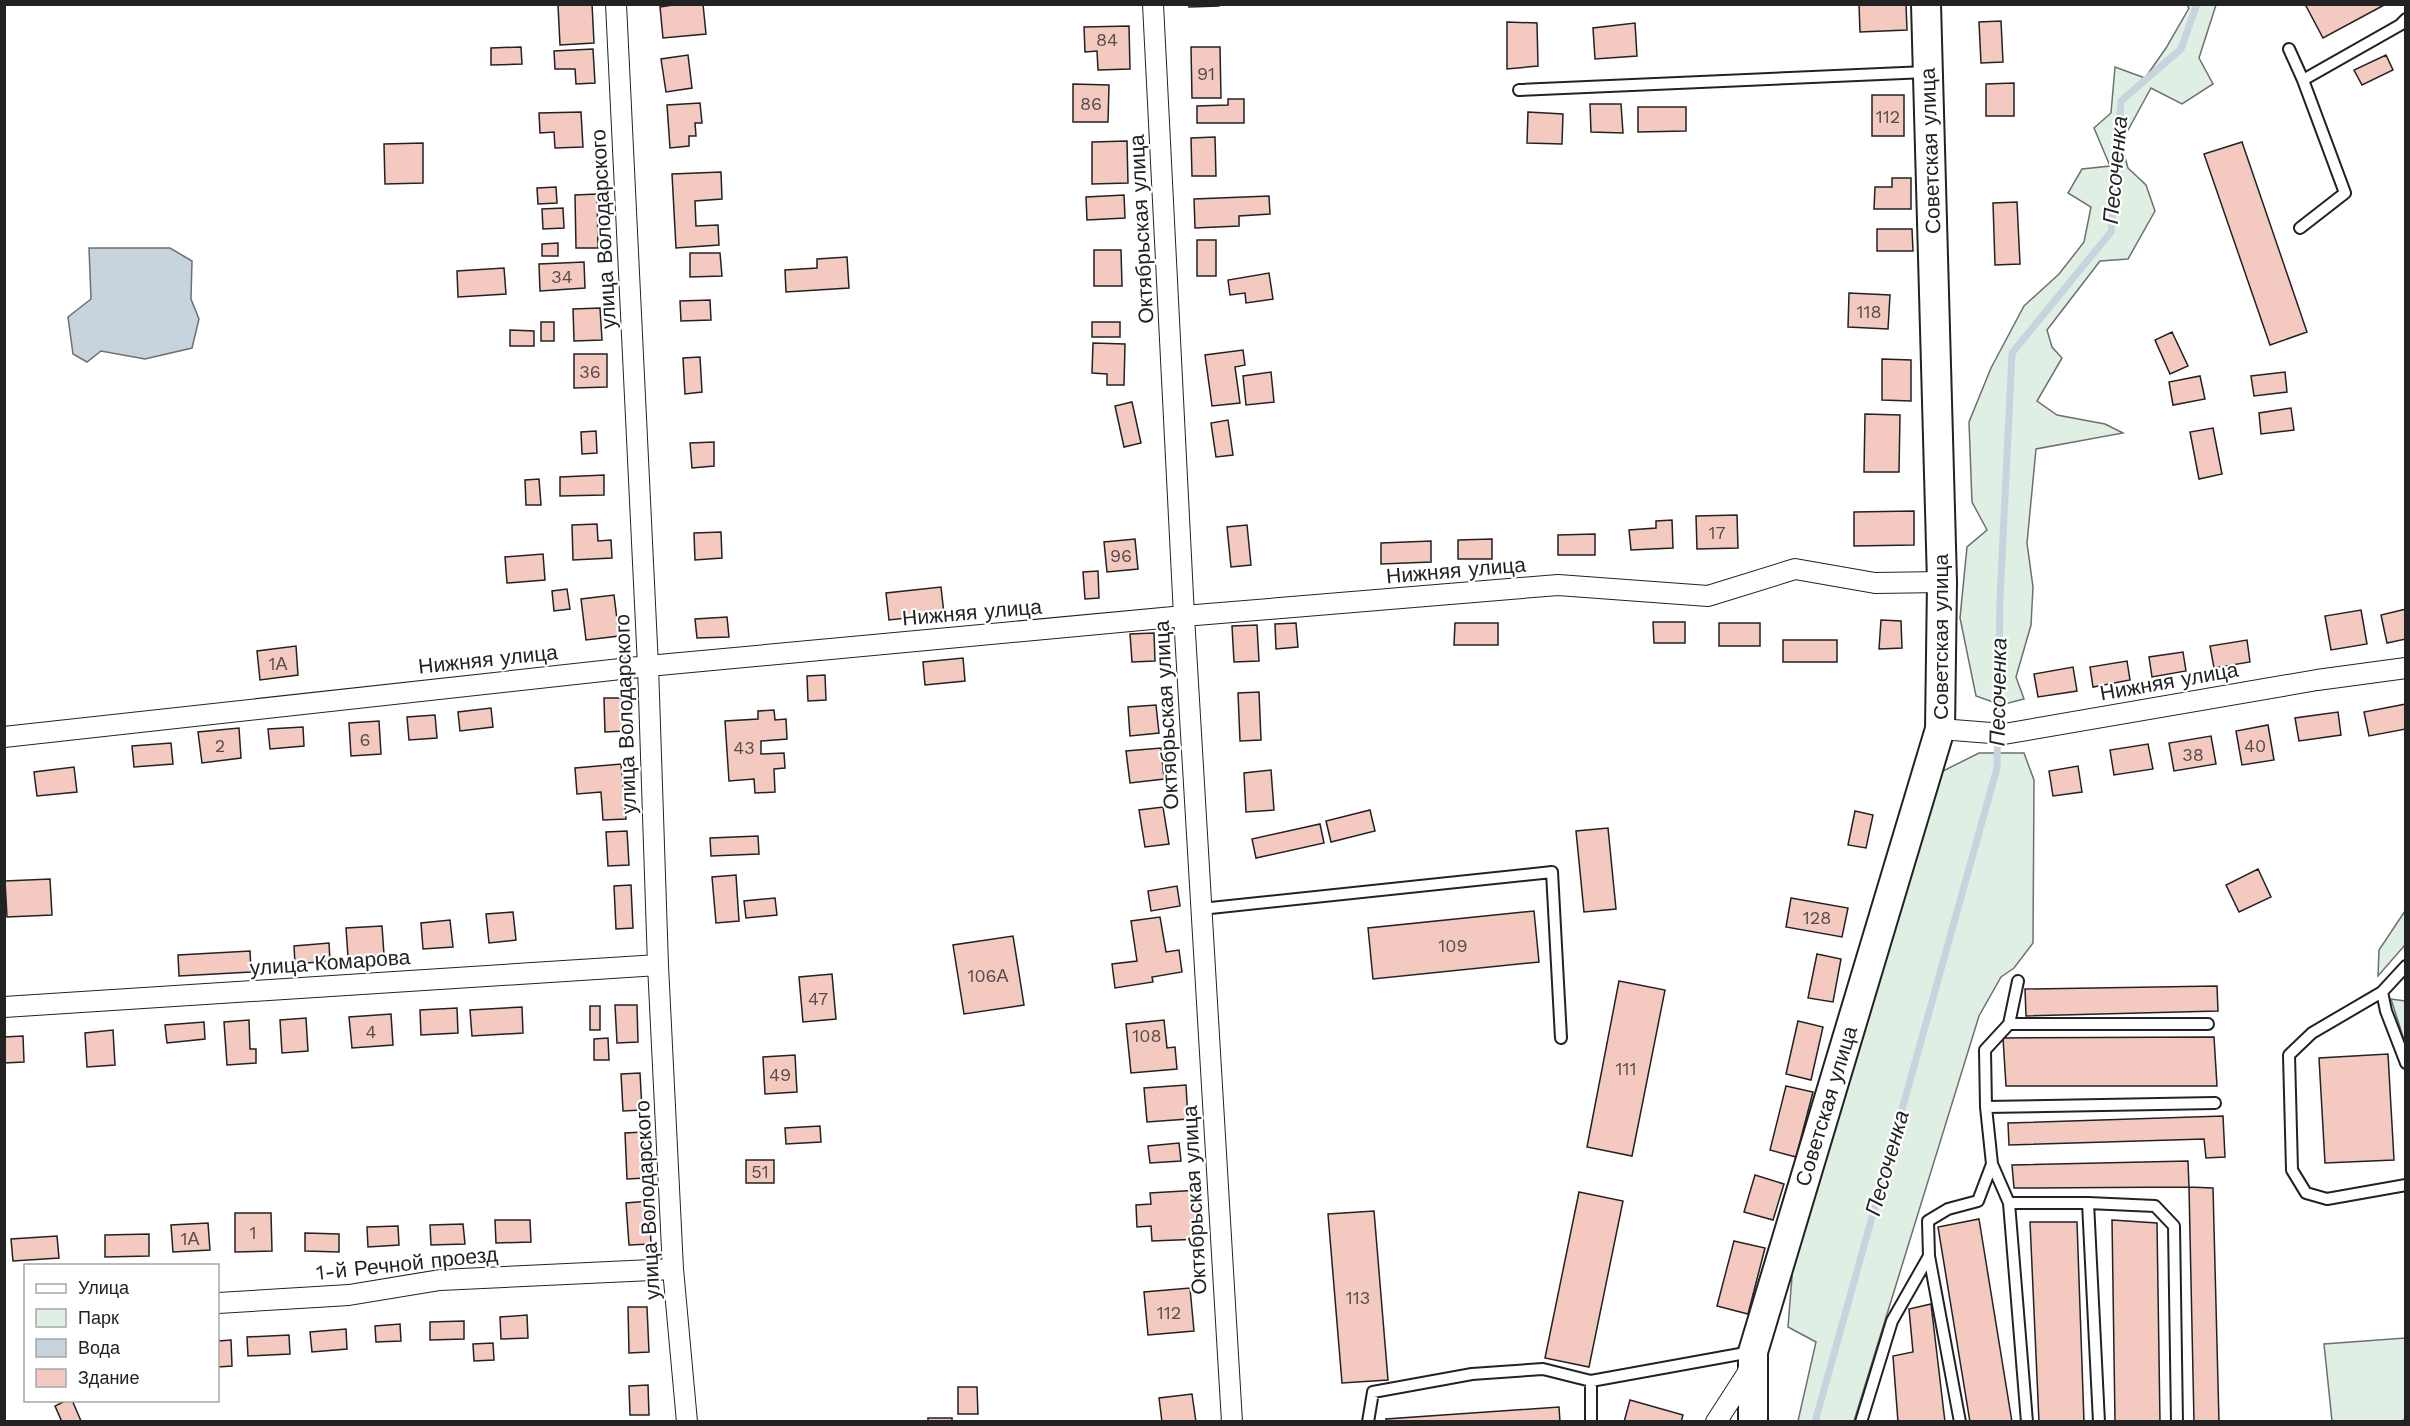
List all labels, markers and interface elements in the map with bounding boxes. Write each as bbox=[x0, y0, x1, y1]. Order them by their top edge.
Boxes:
house number: 84 bbox=[1096, 29, 1118, 50]
house number: 91 bbox=[1197, 63, 1215, 84]
street label: Советская улица bbox=[1915, 67, 1945, 235]
house number: 86 bbox=[1080, 93, 1102, 114]
house number: 112 bbox=[1876, 106, 1900, 127]
water label: Песоченка bbox=[2098, 115, 2132, 225]
street label: улица Володарского bbox=[585, 129, 621, 329]
street label: Октябрьская улица bbox=[1124, 133, 1158, 324]
house number: 34 bbox=[551, 266, 573, 287]
house number: 118 bbox=[1856, 301, 1882, 322]
house number: 36 bbox=[579, 361, 601, 382]
house number: 17 bbox=[1708, 522, 1726, 543]
house number: 96 bbox=[1110, 545, 1132, 566]
street label: Нижняя улица bbox=[1385, 551, 1527, 589]
street label: Советская улица bbox=[1928, 554, 1953, 720]
street label: Нижняя улица bbox=[901, 593, 1043, 631]
street label: улица Володарского bbox=[609, 614, 641, 814]
street label: Октябрьская улица bbox=[1149, 619, 1183, 810]
water label: Песоченка bbox=[1985, 638, 2011, 746]
street label: Нижняя улица bbox=[417, 639, 559, 679]
house number: 1А bbox=[268, 653, 288, 674]
street label: Нижняя улица bbox=[2098, 656, 2241, 705]
house number: 6 bbox=[360, 729, 370, 750]
house number: 2 bbox=[215, 735, 225, 756]
house number: 40 bbox=[2244, 735, 2266, 756]
house number: 43 bbox=[733, 737, 755, 758]
house number: 38 bbox=[2182, 744, 2204, 765]
house number: 128 bbox=[1803, 907, 1831, 928]
house number: 109 bbox=[1438, 935, 1468, 956]
street label: улица Комарова bbox=[249, 944, 411, 980]
house number: 106А bbox=[967, 965, 1009, 986]
house number: 47 bbox=[808, 988, 828, 1009]
house number: 4 bbox=[366, 1021, 377, 1042]
street label: Советская улица bbox=[1790, 1023, 1862, 1189]
house number: 108 bbox=[1132, 1025, 1162, 1046]
house number: 111 bbox=[1615, 1058, 1637, 1079]
house number: 49 bbox=[769, 1064, 791, 1085]
street label: улица Володарского bbox=[629, 1100, 665, 1300]
street label: Октябрьская улица bbox=[1177, 1104, 1211, 1295]
water label: Песоченка bbox=[1860, 1107, 1914, 1219]
house number: 51 bbox=[751, 1161, 769, 1182]
house number: 1 bbox=[249, 1222, 257, 1243]
house number: 1А bbox=[180, 1228, 200, 1249]
street label: 1-й Речной проезд bbox=[315, 1241, 499, 1285]
legend bbox=[24, 1264, 219, 1402]
text: Улица bbox=[78, 1277, 130, 1298]
house number: 113 bbox=[1346, 1287, 1370, 1308]
house number: 112 bbox=[1157, 1302, 1181, 1323]
text: Парк bbox=[78, 1307, 119, 1328]
text: Вода bbox=[78, 1337, 121, 1358]
text: Здание bbox=[78, 1367, 139, 1388]

